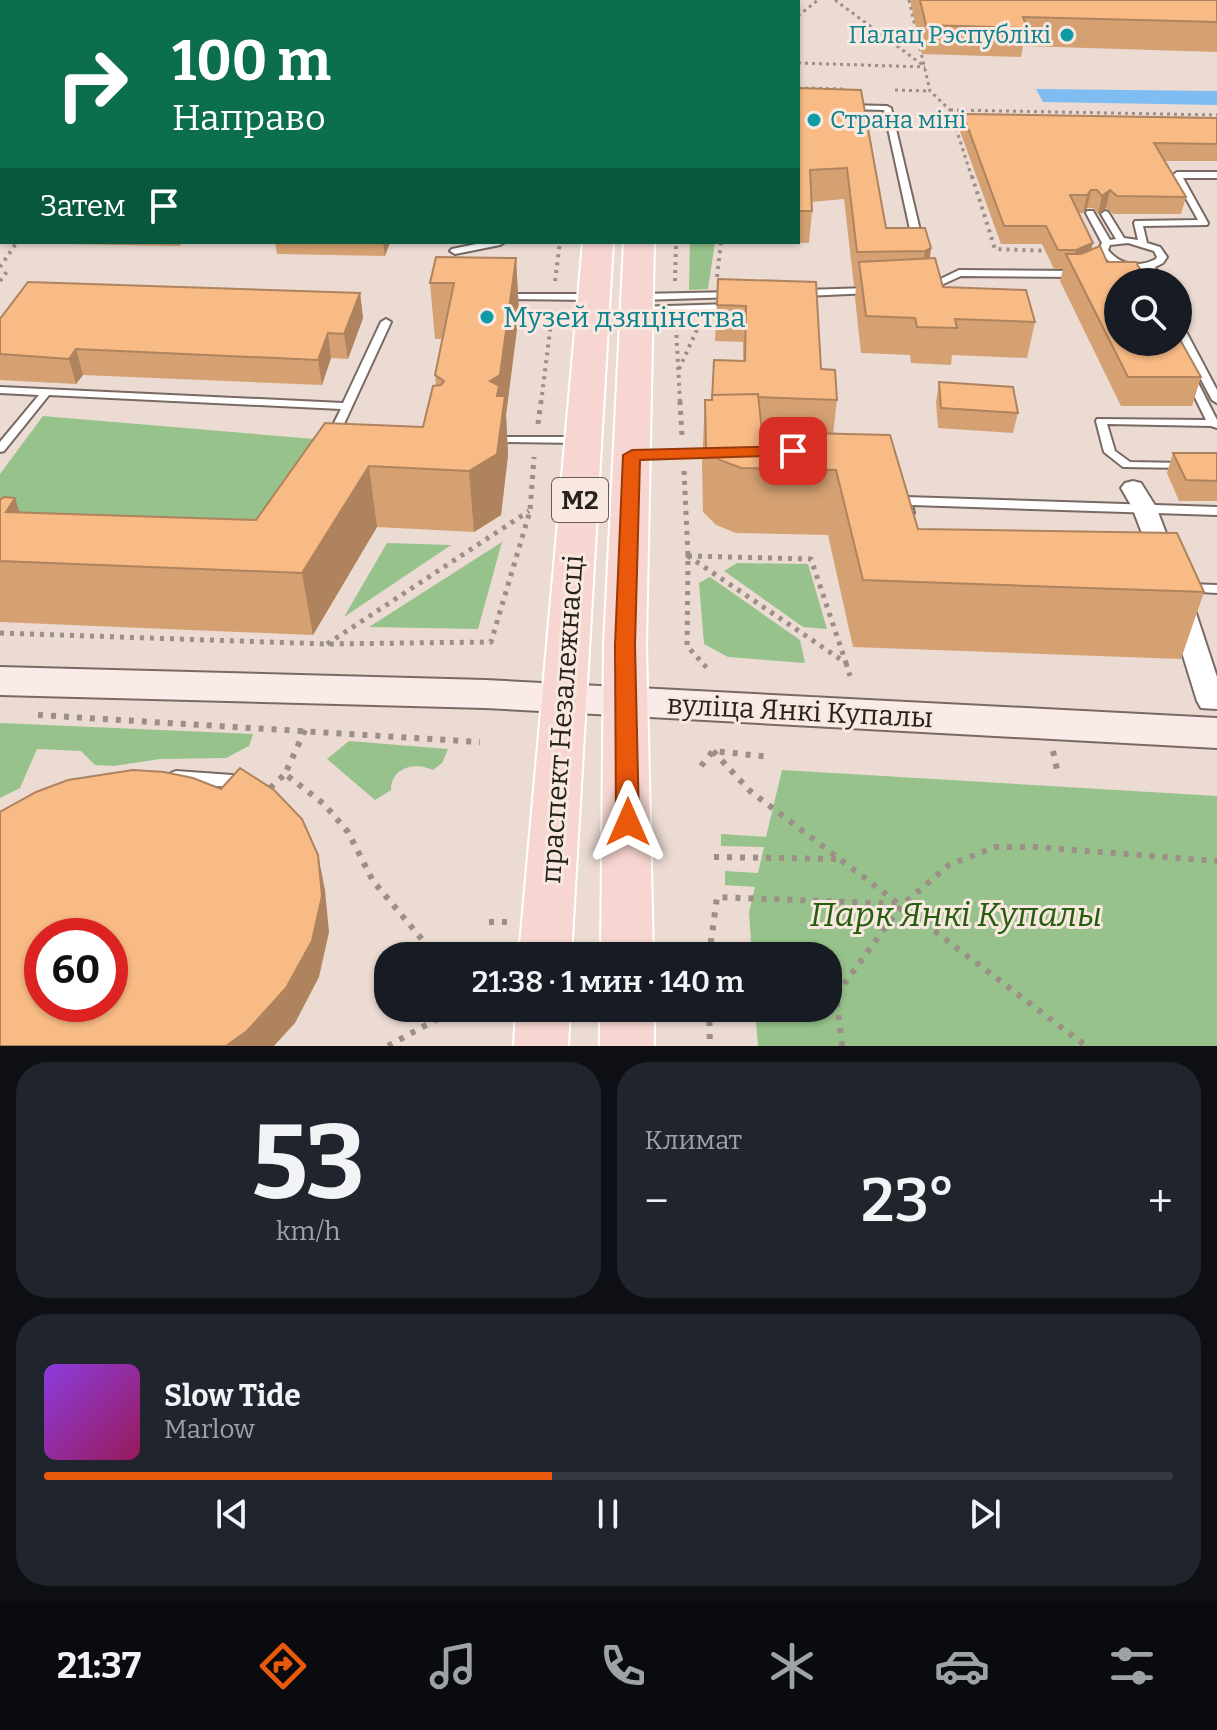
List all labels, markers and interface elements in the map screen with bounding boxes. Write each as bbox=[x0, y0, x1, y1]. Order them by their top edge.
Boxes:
place label: Палац Рэспублікі bbox=[848, 21, 1051, 49]
marker: Палац Рэспублікі bbox=[1058, 26, 1076, 44]
text: 100 m bbox=[172, 28, 331, 95]
icon: right bbox=[40, 32, 144, 136]
text: Направо bbox=[172, 96, 326, 140]
place label: Страна міні bbox=[830, 106, 966, 134]
marker: Страна міні bbox=[805, 111, 823, 129]
icon: arrive bbox=[142, 184, 186, 228]
text: Затем bbox=[40, 188, 126, 224]
map controls bbox=[1104, 268, 1192, 356]
button: search bbox=[1104, 268, 1192, 356]
place label: Музей дзяцінства bbox=[503, 301, 746, 334]
marker: Музей дзяцінства bbox=[478, 308, 496, 326]
pin bbox=[759, 417, 827, 485]
icon: arrive bbox=[771, 429, 815, 473]
road number: М2 bbox=[552, 478, 608, 522]
street label: праспект Незалежнасці bbox=[534, 554, 590, 884]
street label: вуліца Янкі Купалы bbox=[666, 688, 934, 734]
position arrow bbox=[586, 780, 670, 864]
park label: Парк Янкі Купалы bbox=[810, 894, 1102, 935]
speed limit sign: 60 bbox=[24, 918, 128, 1022]
text: 21:38 · 1 мин · 140 m bbox=[472, 964, 744, 1000]
text: 53 bbox=[251, 1101, 365, 1226]
text: Климат bbox=[645, 1125, 742, 1156]
text: 23° bbox=[861, 1165, 956, 1237]
text: − bbox=[645, 1175, 669, 1228]
text: + bbox=[1148, 1175, 1173, 1228]
text: km/h bbox=[276, 1216, 340, 1247]
text: Slow Tide bbox=[164, 1378, 301, 1414]
text: Marlow bbox=[164, 1414, 255, 1445]
icon: previous bbox=[210, 1492, 254, 1536]
icon: pause bbox=[586, 1492, 630, 1536]
icon: next bbox=[963, 1492, 1007, 1536]
icon: directions bbox=[255, 1638, 311, 1694]
icon: music bbox=[425, 1638, 481, 1694]
icon: phone bbox=[595, 1638, 651, 1694]
icon: climate bbox=[764, 1638, 820, 1694]
icon: car bbox=[934, 1638, 990, 1694]
icon: filters bbox=[1104, 1638, 1160, 1694]
text: 21:37 bbox=[57, 1644, 141, 1688]

